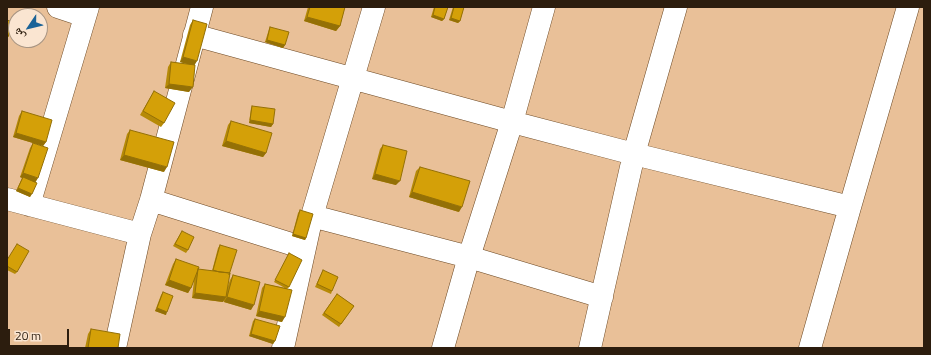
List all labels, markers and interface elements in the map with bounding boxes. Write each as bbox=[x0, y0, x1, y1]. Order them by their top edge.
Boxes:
north arrow bbox=[8, 8, 48, 48]
text: ش bbox=[9, 25, 29, 44]
scale bar bbox=[10, 321, 71, 347]
text: 20 m bbox=[15, 326, 41, 345]

